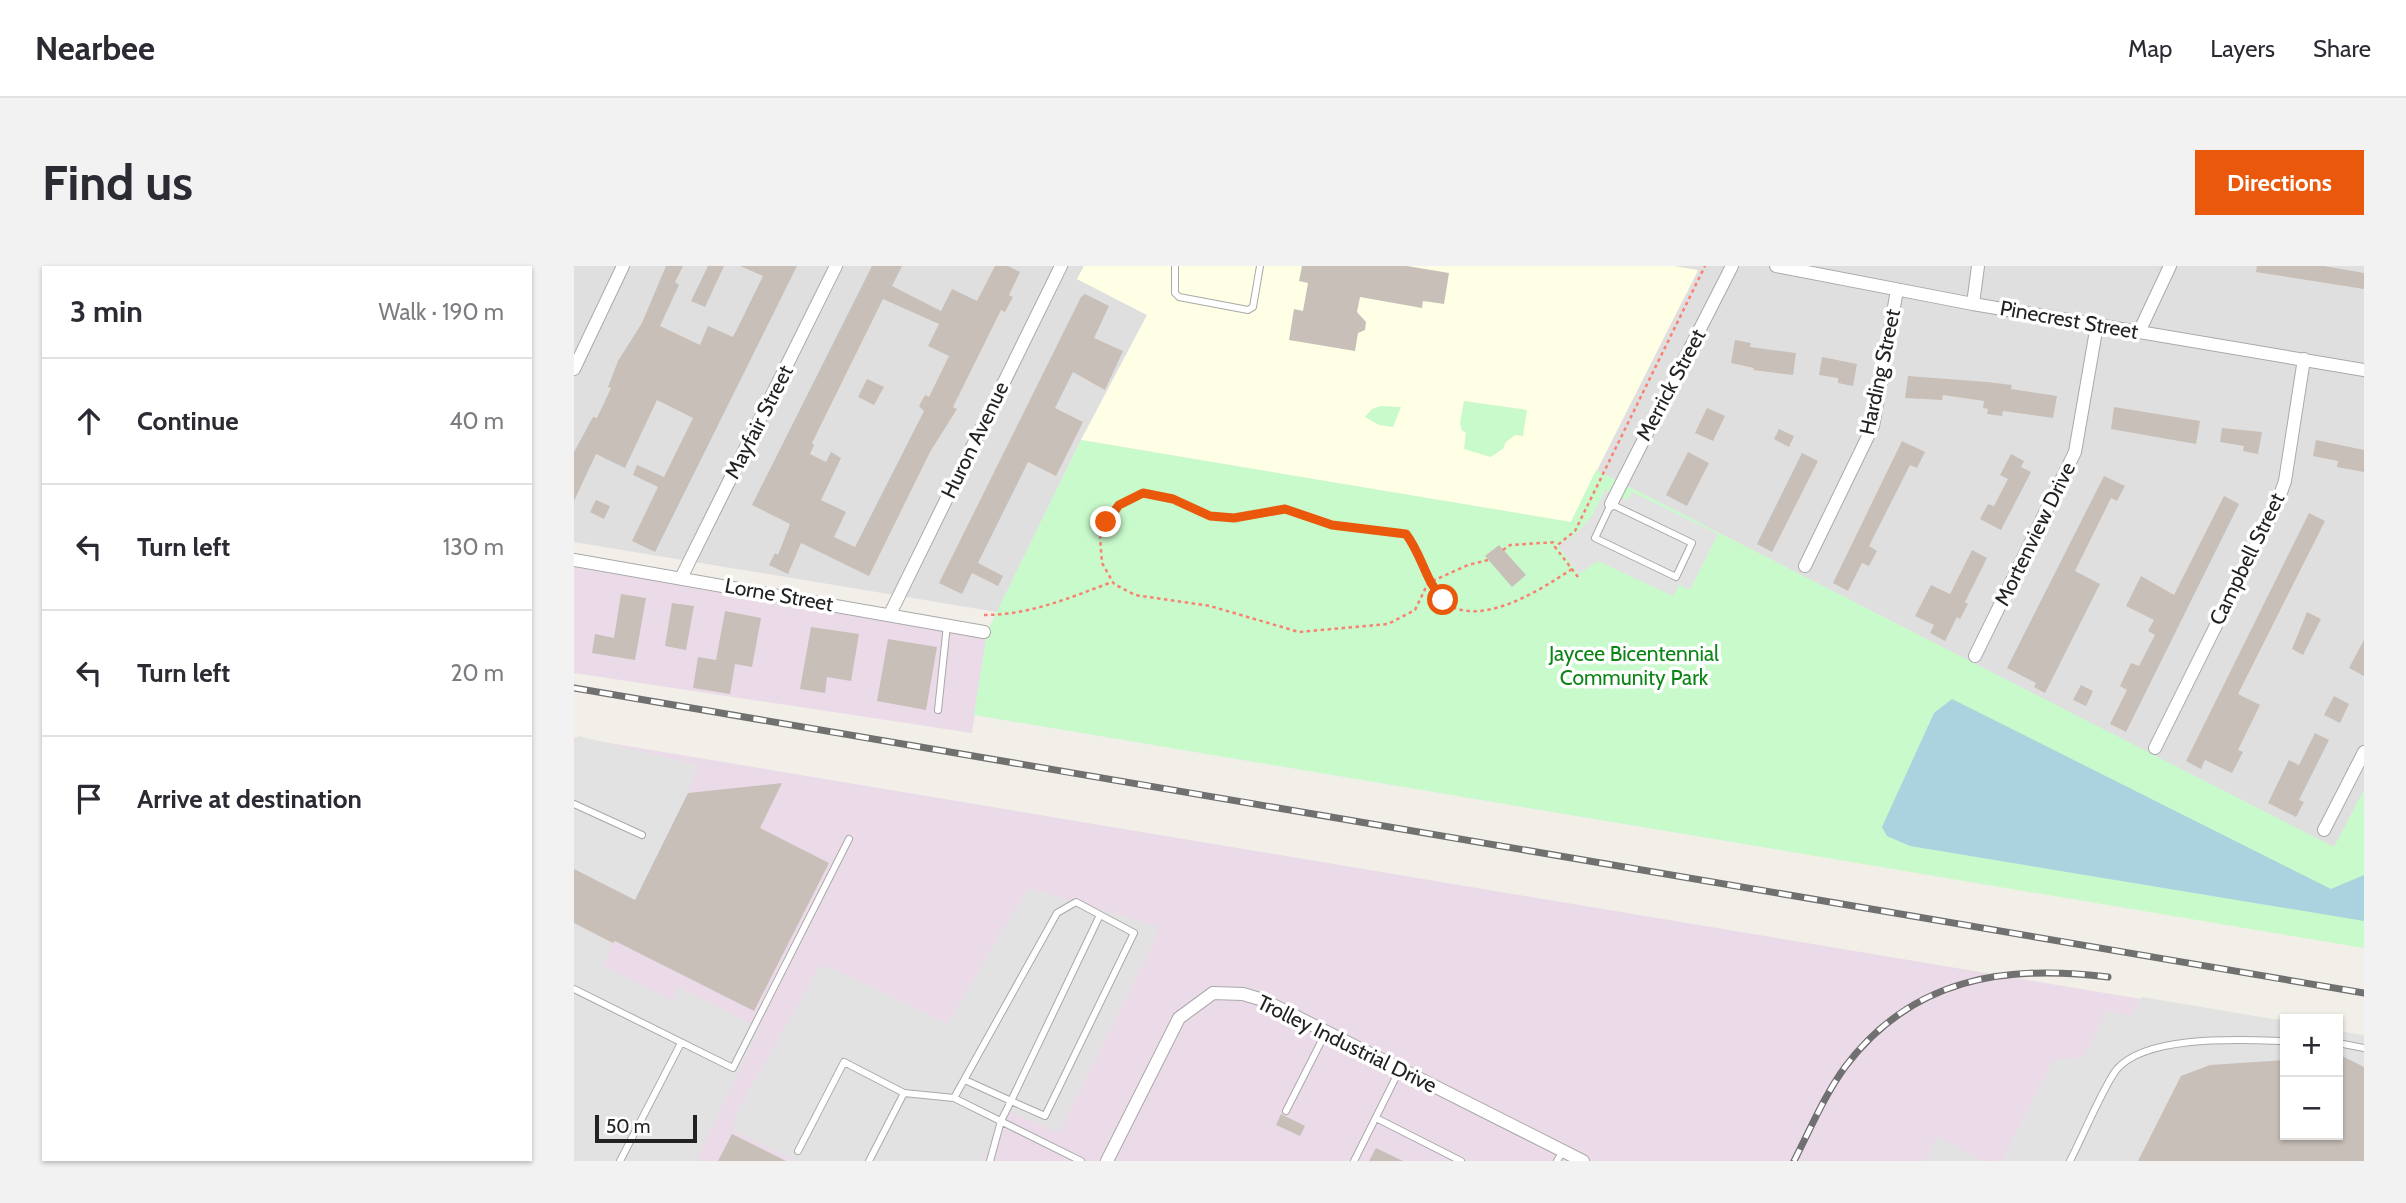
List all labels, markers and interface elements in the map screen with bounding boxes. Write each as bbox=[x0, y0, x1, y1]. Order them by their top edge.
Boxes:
text: Nearbee bbox=[35, 28, 155, 68]
text: Map bbox=[2128, 34, 2172, 63]
text: Layers bbox=[2210, 34, 2275, 63]
text: Share bbox=[2313, 34, 2371, 63]
button: Directions bbox=[2195, 150, 2364, 215]
text: Find us bbox=[42, 153, 193, 212]
text: 3 min bbox=[70, 293, 143, 330]
street label: Pinecrest Street bbox=[1998, 295, 2140, 344]
text: Walk · 190 m bbox=[379, 298, 504, 326]
street label: Harding Street bbox=[1854, 307, 1905, 437]
street label: Merrick Street bbox=[1631, 325, 1710, 445]
street label: Mayfair Street bbox=[719, 361, 798, 483]
street label: Huron Avenue bbox=[936, 377, 1014, 502]
icon: ahead bbox=[70, 402, 108, 440]
text: Continue bbox=[137, 405, 239, 437]
text: 40 m bbox=[449, 407, 504, 435]
street label: Mortenview Drive bbox=[1989, 458, 2080, 610]
street label: Campbell Street bbox=[2204, 489, 2289, 629]
route end bbox=[1090, 506, 1121, 537]
icon: left bbox=[70, 528, 108, 566]
text: Turn left bbox=[137, 531, 230, 563]
text: 130 m bbox=[443, 533, 504, 561]
street label: Lorne Street bbox=[723, 573, 835, 616]
route start bbox=[1427, 584, 1458, 615]
park label: Jaycee Bicentennial Community Park bbox=[1548, 641, 1719, 690]
icon: left bbox=[70, 654, 108, 692]
text: Turn left bbox=[137, 657, 230, 689]
text: 20 m bbox=[451, 659, 504, 687]
icon: arrive bbox=[70, 780, 108, 818]
text: Arrive at destination bbox=[137, 783, 362, 815]
street label: Trolley Industrial Drive bbox=[1254, 989, 1441, 1098]
map controls bbox=[2280, 1014, 2343, 1140]
button: + bbox=[2280, 1014, 2343, 1077]
button: − bbox=[2280, 1077, 2343, 1140]
scale bar bbox=[595, 1112, 696, 1144]
text: 50 m bbox=[606, 1115, 650, 1138]

